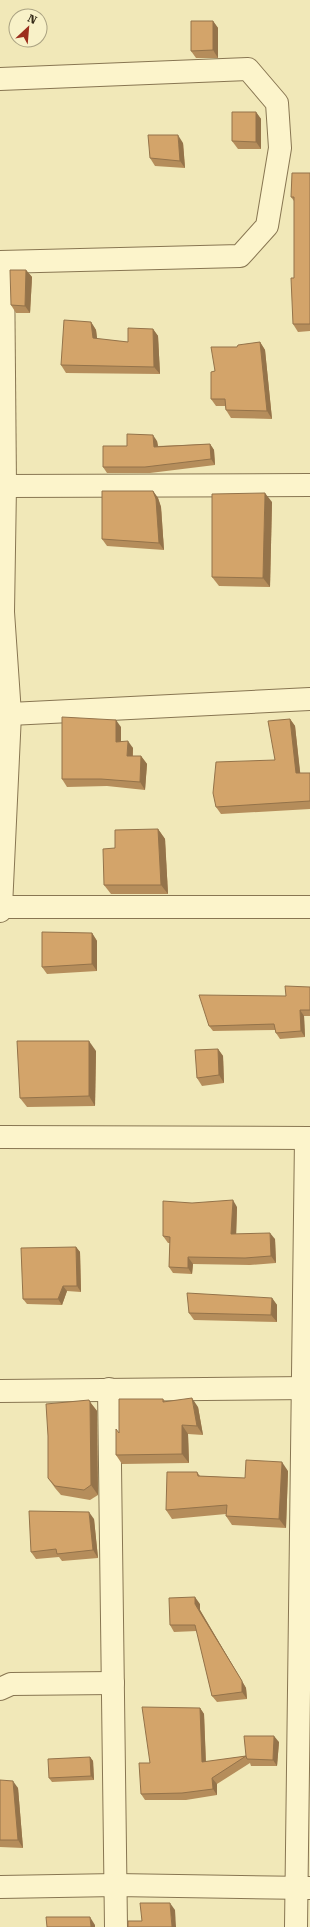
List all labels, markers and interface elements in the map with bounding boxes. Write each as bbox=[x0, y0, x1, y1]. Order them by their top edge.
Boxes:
north arrow bbox=[8, 8, 48, 48]
text: N bbox=[26, 12, 39, 27]

